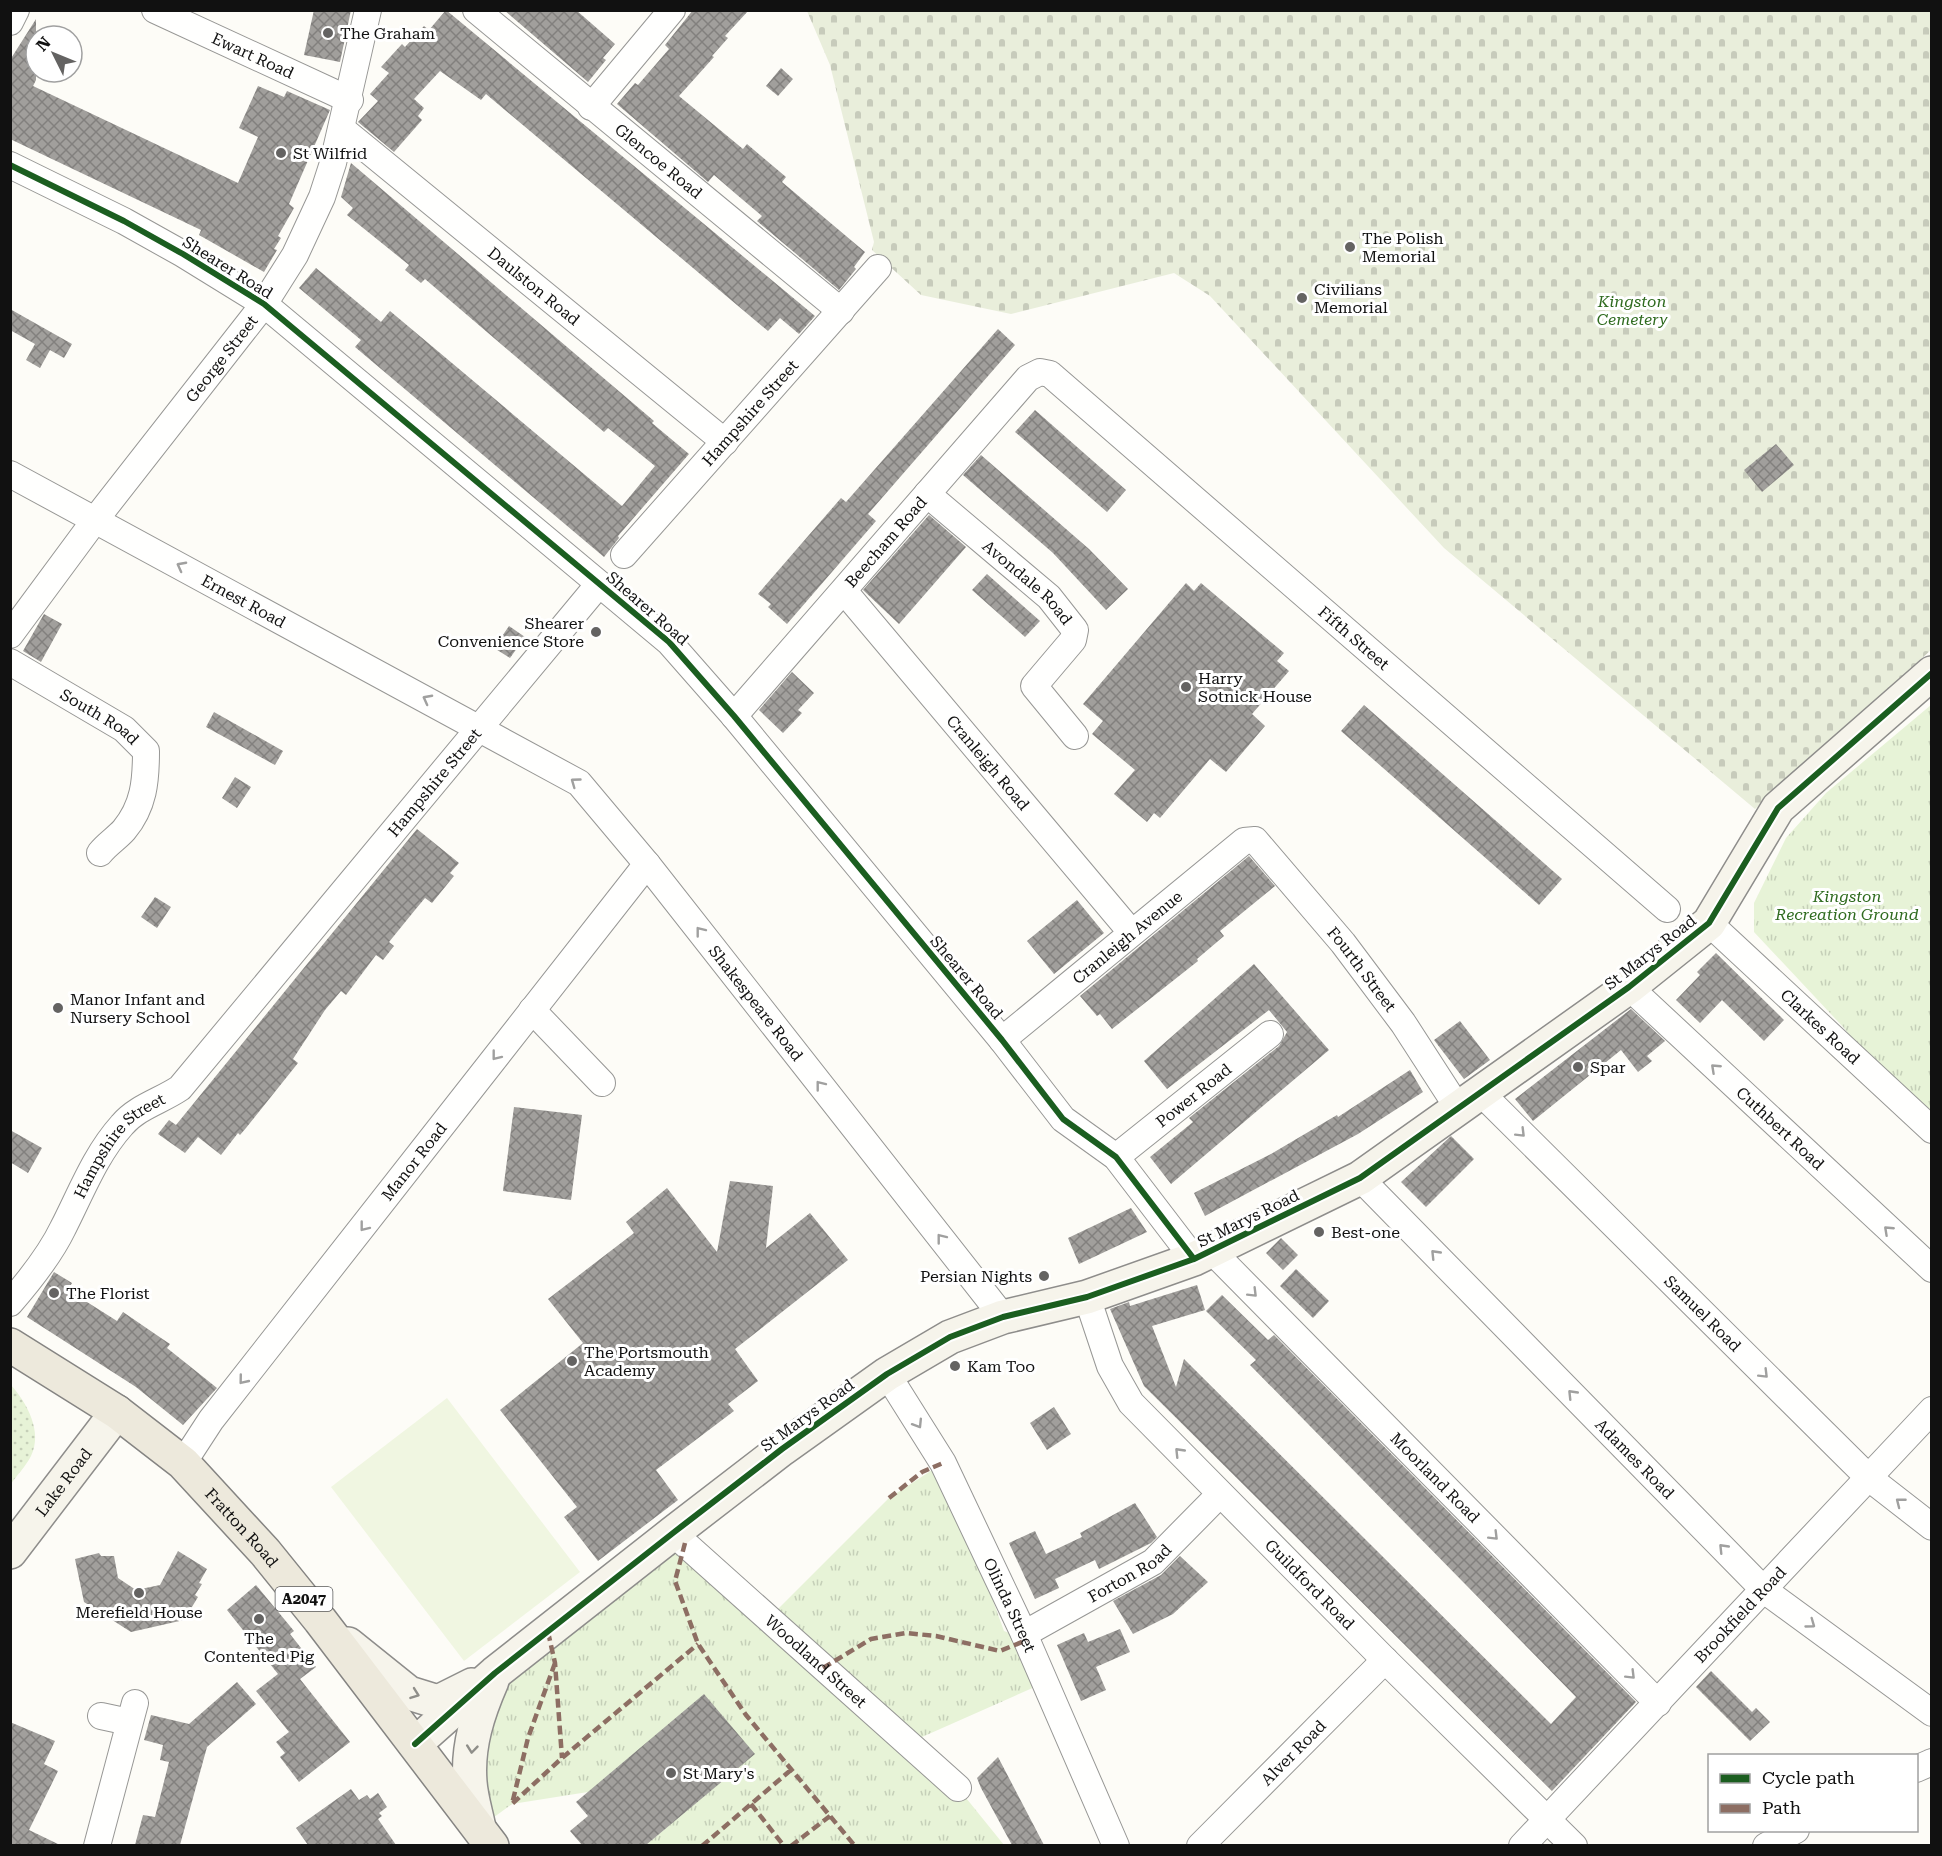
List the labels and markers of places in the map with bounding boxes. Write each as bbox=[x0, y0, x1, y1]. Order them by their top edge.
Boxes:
place label: The Graham bbox=[340, 24, 435, 43]
marker: The Graham bbox=[321, 26, 335, 40]
place label: St Wilfrid bbox=[293, 144, 367, 163]
marker: St Wilfrid bbox=[274, 146, 288, 160]
place label: The Polish Memorial bbox=[1362, 229, 1444, 266]
marker: The Polish Memorial bbox=[1343, 240, 1357, 254]
place label: Civilians Memorial bbox=[1314, 280, 1388, 317]
marker: Civilians Memorial bbox=[1295, 291, 1309, 305]
place label: Shearer Convenience Store bbox=[438, 614, 584, 651]
marker: Shearer Convenience Store bbox=[589, 625, 603, 639]
place label: Harry Sotnick House bbox=[1198, 669, 1312, 706]
marker: Harry Sotnick House bbox=[1179, 680, 1193, 694]
place label: Manor Infant and Nursery School bbox=[70, 990, 205, 1027]
marker: Manor Infant and Nursery School bbox=[51, 1001, 65, 1015]
place label: Spar bbox=[1590, 1058, 1626, 1077]
marker: Spar bbox=[1571, 1060, 1585, 1074]
place label: Best-one bbox=[1331, 1223, 1400, 1242]
marker: Best-one bbox=[1312, 1225, 1326, 1239]
place label: Persian Nights bbox=[920, 1267, 1032, 1286]
marker: Persian Nights bbox=[1037, 1269, 1051, 1283]
place label: The Florist bbox=[66, 1284, 150, 1303]
marker: The Florist bbox=[47, 1286, 61, 1300]
place label: The Portsmouth Academy bbox=[584, 1343, 709, 1380]
marker: The Portsmouth Academy bbox=[565, 1354, 579, 1368]
place label: Kam Too bbox=[967, 1357, 1035, 1376]
marker: Kam Too bbox=[948, 1359, 962, 1373]
marker: Merefield House bbox=[132, 1586, 146, 1600]
place label: Merefield House bbox=[76, 1603, 203, 1622]
marker: The Contented Pig bbox=[252, 1612, 266, 1626]
place label: The Contented Pig bbox=[204, 1629, 315, 1666]
place label: St Mary's bbox=[683, 1764, 755, 1783]
marker: St Mary's bbox=[664, 1766, 678, 1780]

